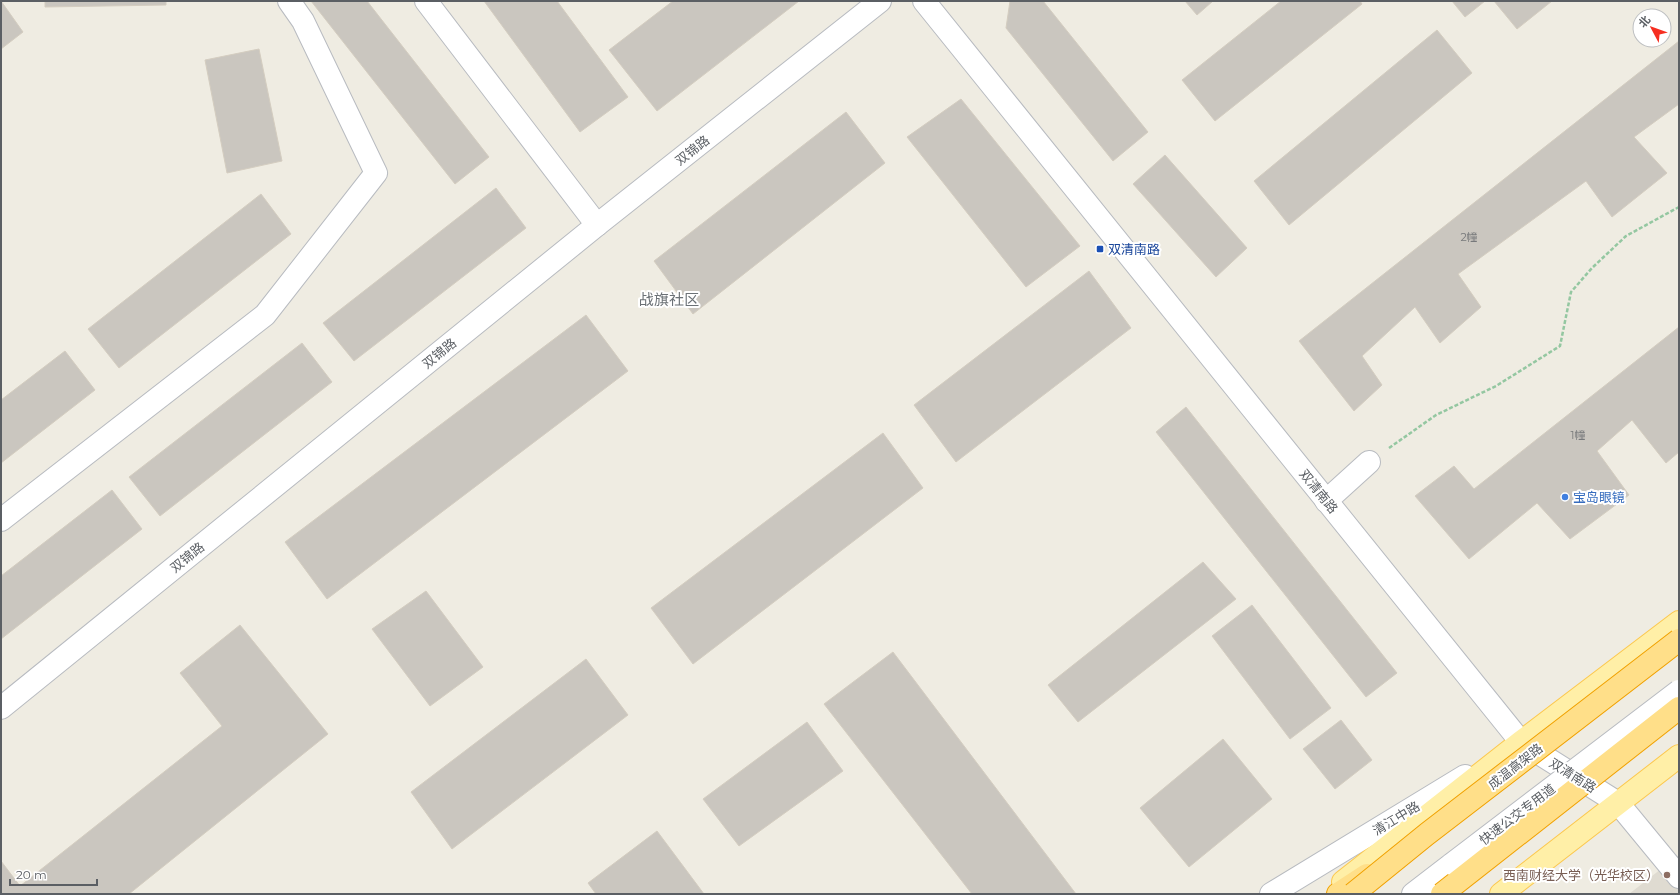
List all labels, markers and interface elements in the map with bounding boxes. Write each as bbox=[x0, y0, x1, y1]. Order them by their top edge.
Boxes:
north arrow bbox=[1632, 8, 1672, 48]
text: 北 bbox=[1636, 13, 1653, 30]
street label: 双锦路 bbox=[672, 132, 712, 168]
house number: 2幢 bbox=[1460, 230, 1478, 244]
place label: 双清南路 bbox=[1108, 241, 1160, 257]
marker: 双清南路 bbox=[1095, 244, 1105, 254]
district label: 战旗社区 bbox=[639, 290, 699, 309]
street label: 双锦路 bbox=[419, 335, 459, 371]
house number: 1幢 bbox=[1571, 428, 1585, 442]
street label: 双清南路 bbox=[1296, 466, 1342, 516]
place label: 宝岛眼镜 bbox=[1573, 489, 1625, 505]
marker: 宝岛眼镜 bbox=[1560, 492, 1570, 502]
street label: 双锦路 bbox=[167, 539, 207, 575]
street label: 成温高架路 bbox=[1484, 740, 1546, 792]
street label: 双清南路 bbox=[1547, 754, 1599, 796]
street label: 快速公交专用道 bbox=[1476, 780, 1558, 848]
street label: 清江中路 bbox=[1370, 798, 1422, 838]
scale bar bbox=[10, 861, 97, 887]
text: 20 m bbox=[16, 867, 47, 882]
place label: 西南财经大学（光华校区） bbox=[1503, 867, 1659, 883]
marker: 西南财经大学（光华校区） bbox=[1662, 870, 1672, 880]

